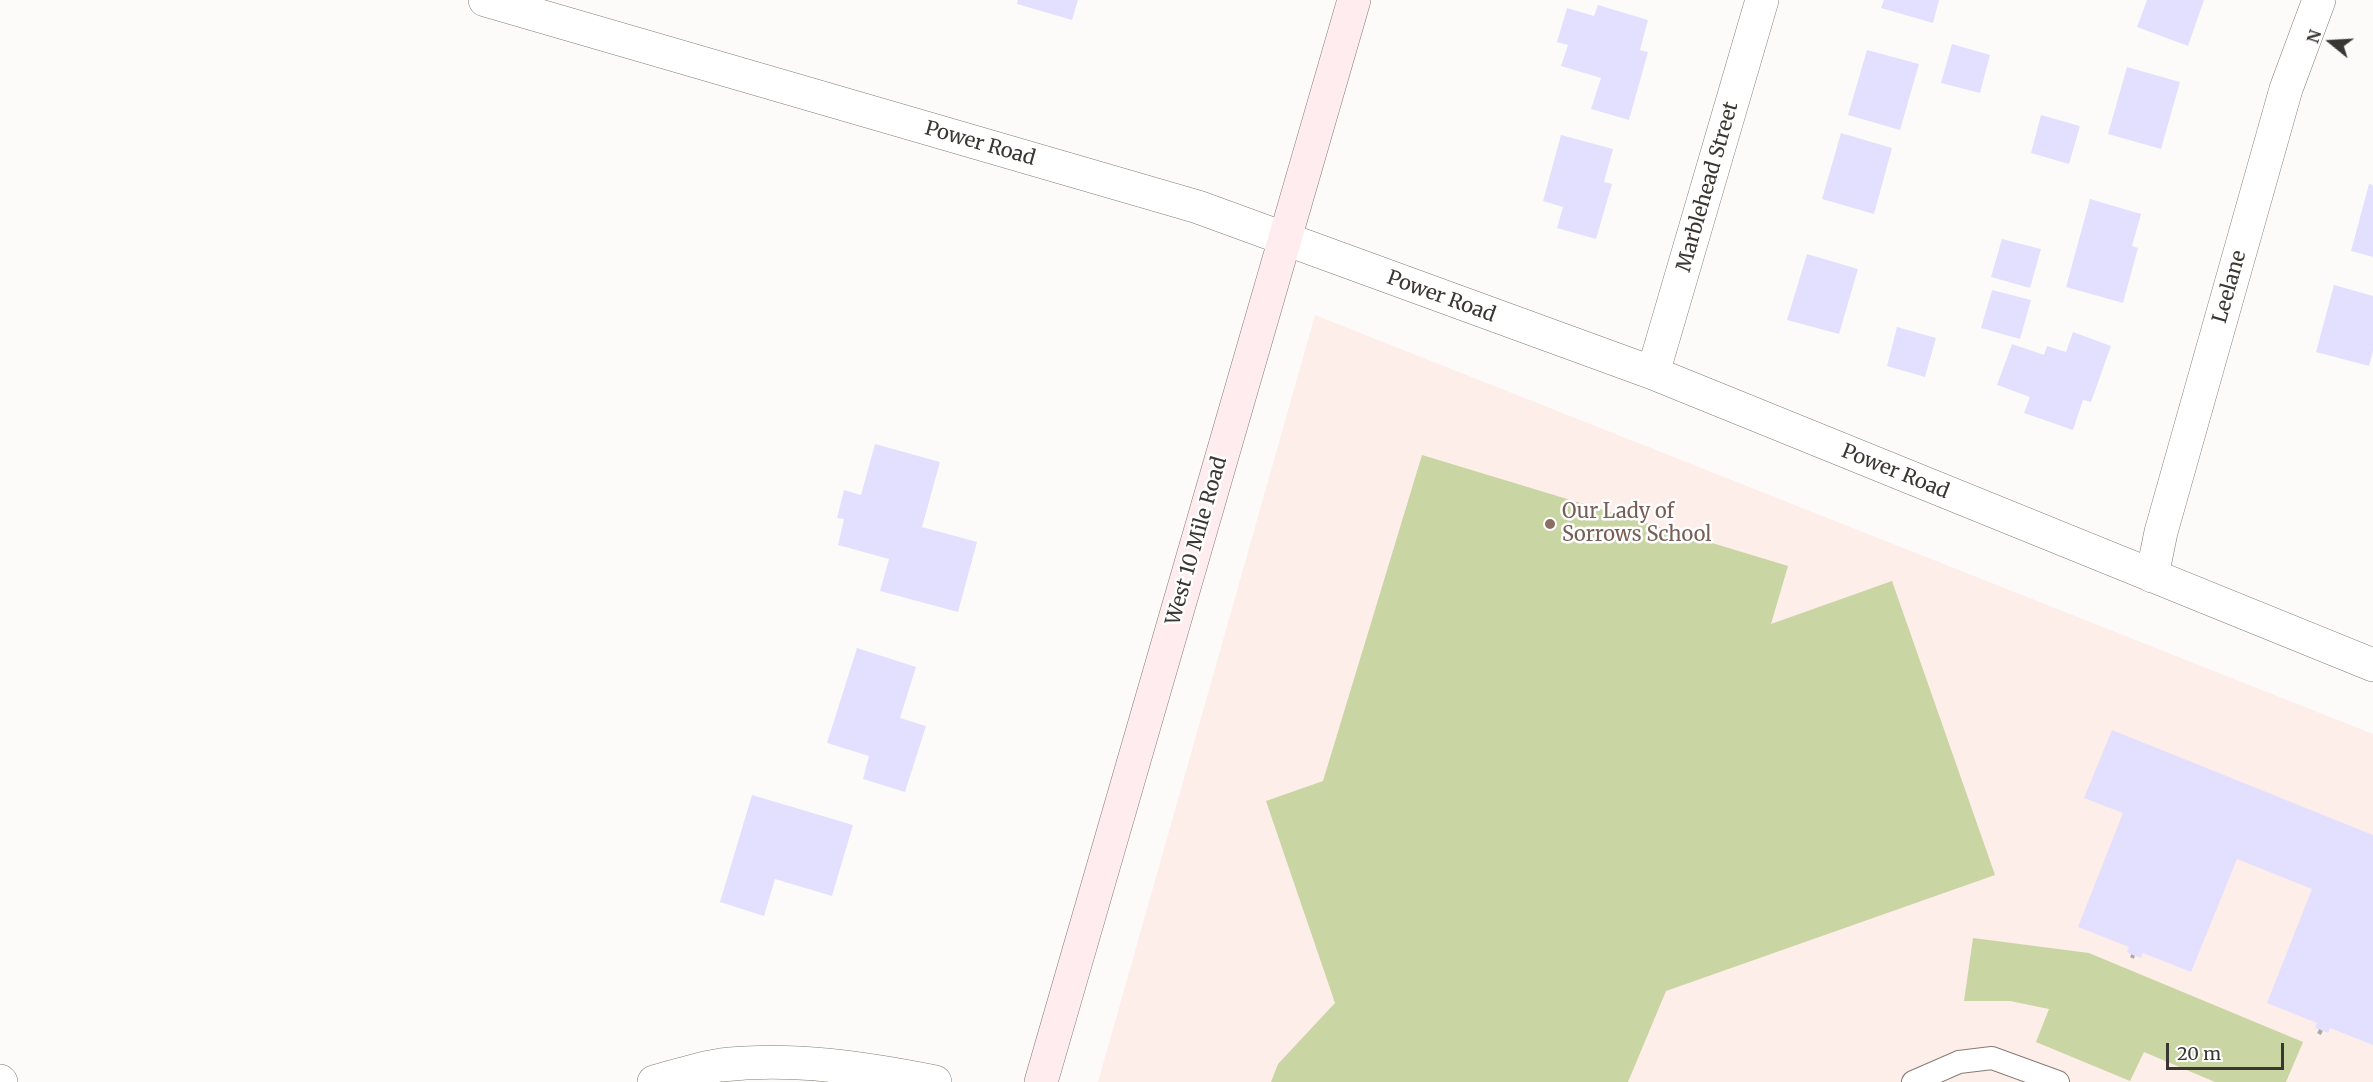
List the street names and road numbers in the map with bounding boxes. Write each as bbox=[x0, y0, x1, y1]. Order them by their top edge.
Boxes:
street label: Marblehead Street bbox=[1672, 99, 1744, 275]
street label: Power Road bbox=[922, 117, 1038, 171]
street label: Leelane bbox=[2208, 248, 2252, 326]
street label: Power Road bbox=[1383, 266, 1499, 328]
street label: Power Road bbox=[1838, 440, 1952, 504]
street label: West 10 Mile Road bbox=[1161, 454, 1233, 628]

